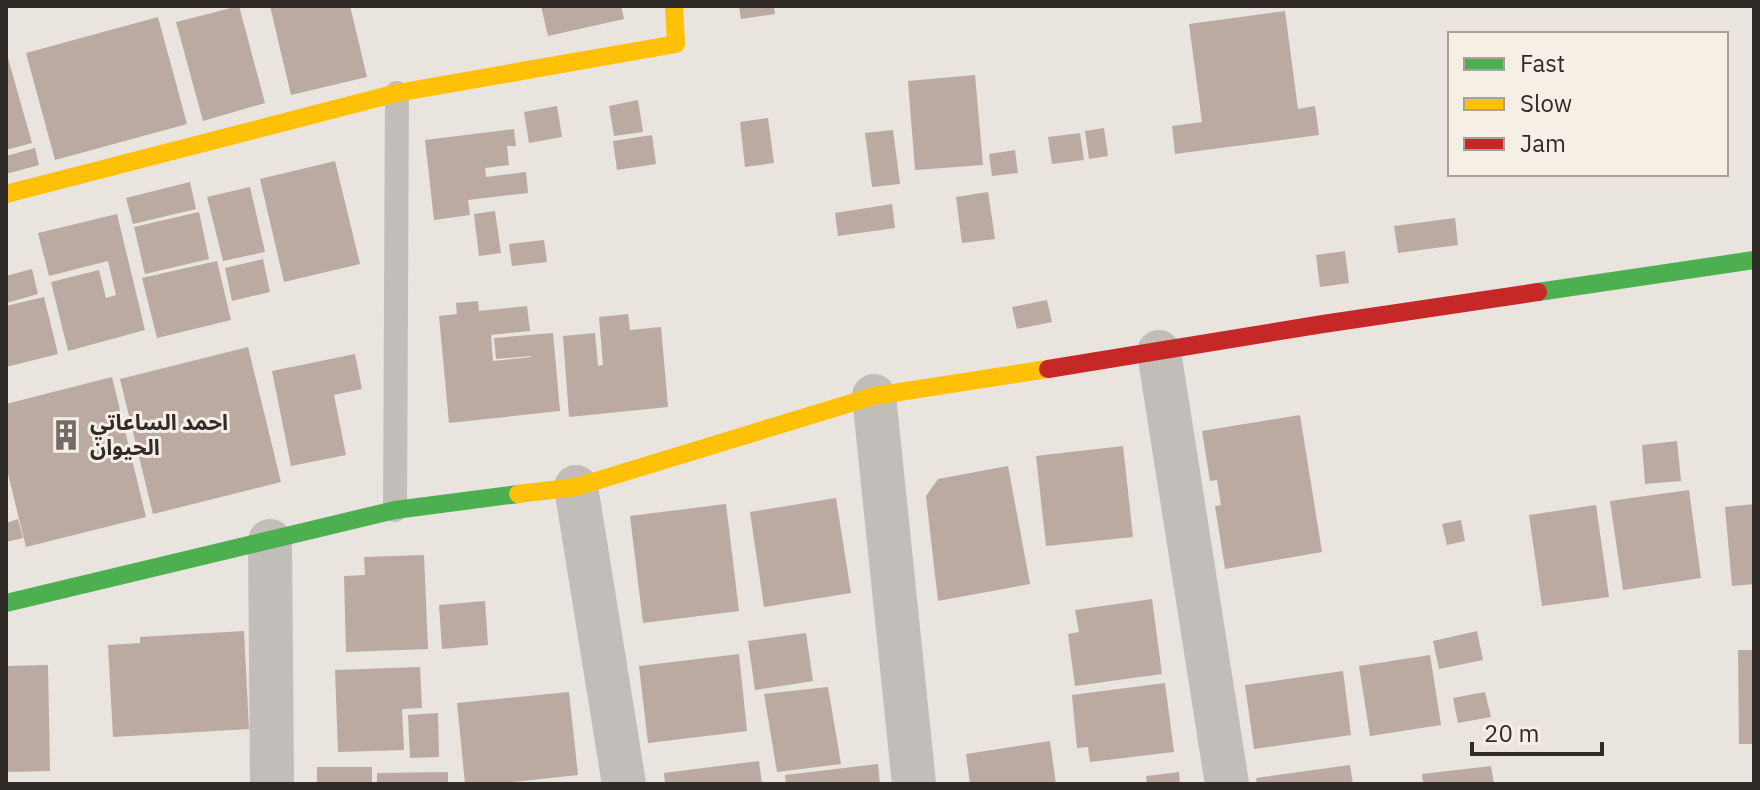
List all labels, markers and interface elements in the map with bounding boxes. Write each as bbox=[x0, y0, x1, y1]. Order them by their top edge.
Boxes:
legend bbox=[1448, 32, 1728, 176]
text: Fast bbox=[1520, 47, 1565, 79]
text: Slow bbox=[1520, 87, 1572, 119]
text: Jam bbox=[1520, 127, 1566, 159]
place label: احمد الساعاتي الحيوان bbox=[90, 407, 228, 461]
building icon: احمد الساعاتي الحيوان bbox=[49, 418, 83, 452]
scale bar bbox=[1472, 706, 1602, 756]
text: 20 m bbox=[1484, 717, 1539, 749]

